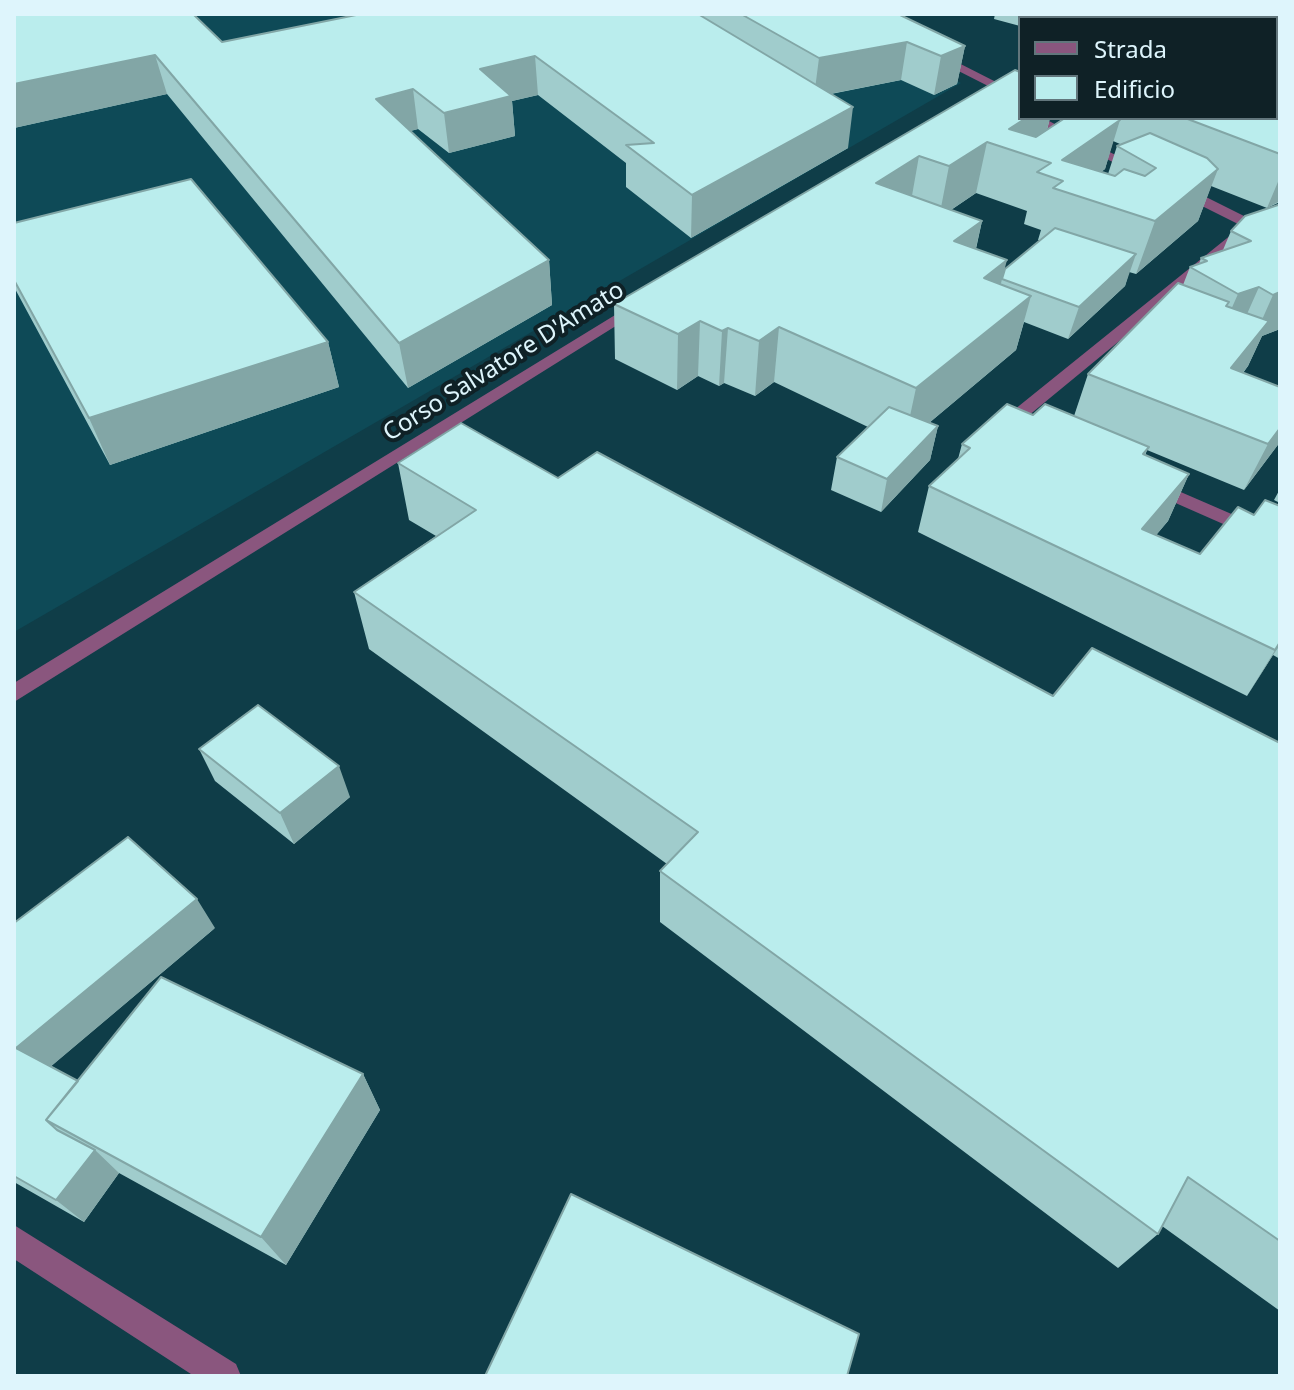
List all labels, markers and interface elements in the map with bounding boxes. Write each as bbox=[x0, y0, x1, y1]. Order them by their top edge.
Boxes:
legend bbox=[1018, 16, 1278, 120]
text: Strada bbox=[1094, 32, 1167, 65]
text: Edificio bbox=[1094, 72, 1175, 105]
street label: Corso Salvatore D'Amato bbox=[378, 276, 630, 448]

